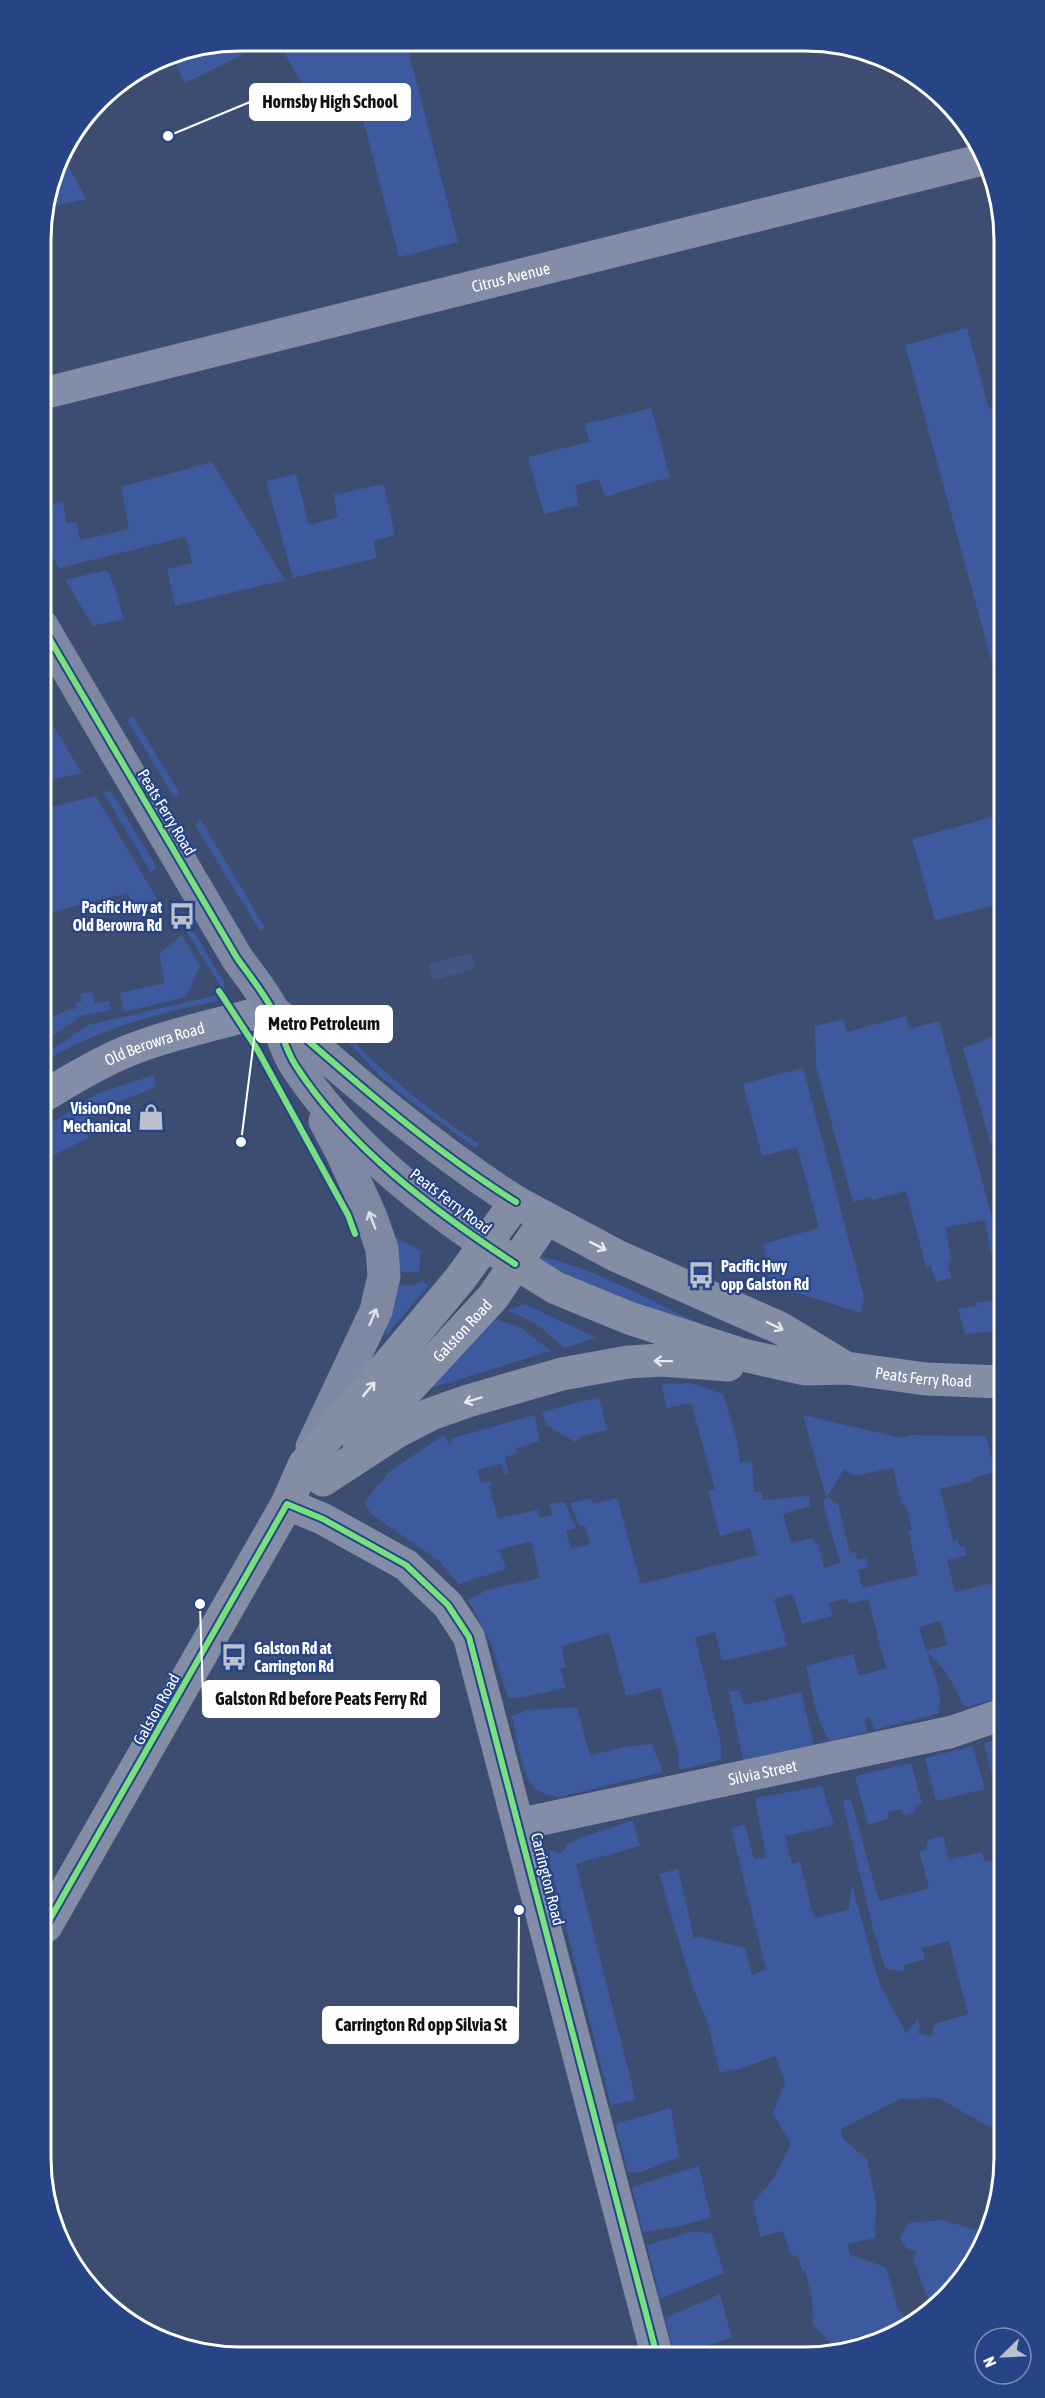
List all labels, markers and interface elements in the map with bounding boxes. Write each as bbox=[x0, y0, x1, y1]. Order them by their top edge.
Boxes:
callout: Hornsby High School bbox=[250, 84, 410, 120]
text: Hornsby High School bbox=[262, 91, 398, 112]
street label: Citrus Avenue bbox=[470, 259, 552, 295]
street label: Peats Ferry Road bbox=[133, 766, 200, 859]
place label: Pacific Hwy at Old Berowra Rd bbox=[73, 898, 162, 934]
bus stop icon: Pacific Hwy at Old Berowra Rd bbox=[167, 901, 197, 931]
callout: Metro Petroleum bbox=[256, 1006, 392, 1042]
text: Metro Petroleum bbox=[268, 1013, 380, 1034]
street label: Old Berowra Road bbox=[102, 1018, 206, 1069]
place label: VisionOne Mechanical bbox=[63, 1099, 132, 1135]
shop icon: VisionOne Mechanical bbox=[136, 1102, 166, 1132]
street label: Peats Ferry Road bbox=[406, 1165, 495, 1238]
one-way arrow bbox=[365, 1211, 376, 1230]
one-way arrow bbox=[589, 1240, 607, 1252]
place label: Pacific Hwy opp Galston Rd bbox=[721, 1257, 810, 1293]
bus stop icon: Pacific Hwy opp Galston Rd bbox=[686, 1260, 716, 1290]
street label: Galston Road bbox=[429, 1295, 495, 1365]
one-way arrow bbox=[368, 1308, 379, 1326]
one-way arrow bbox=[766, 1321, 784, 1333]
one-way arrow bbox=[653, 1355, 673, 1366]
street label: Peats Ferry Road bbox=[874, 1363, 972, 1390]
one-way arrow bbox=[362, 1382, 376, 1397]
one-way arrow bbox=[463, 1395, 482, 1406]
place label: Galston Rd at Carrington Rd bbox=[254, 1639, 334, 1675]
bus stop icon: Galston Rd at Carrington Rd bbox=[219, 1642, 249, 1672]
street label: Galston Road bbox=[129, 1670, 183, 1748]
callout: Galston Rd before Peats Ferry Rd bbox=[203, 1681, 439, 1717]
text: Galston Rd before Peats Ferry Rd bbox=[215, 1688, 427, 1709]
street label: Silvia Street bbox=[727, 1756, 799, 1788]
street label: Carrington Road bbox=[527, 1831, 568, 1927]
callout: Carrington Rd opp Silvia St bbox=[323, 2007, 518, 2043]
text: Carrington Rd opp Silvia St bbox=[335, 2014, 508, 2035]
north arrow bbox=[973, 2326, 1033, 2386]
text: N bbox=[979, 2354, 999, 2370]

